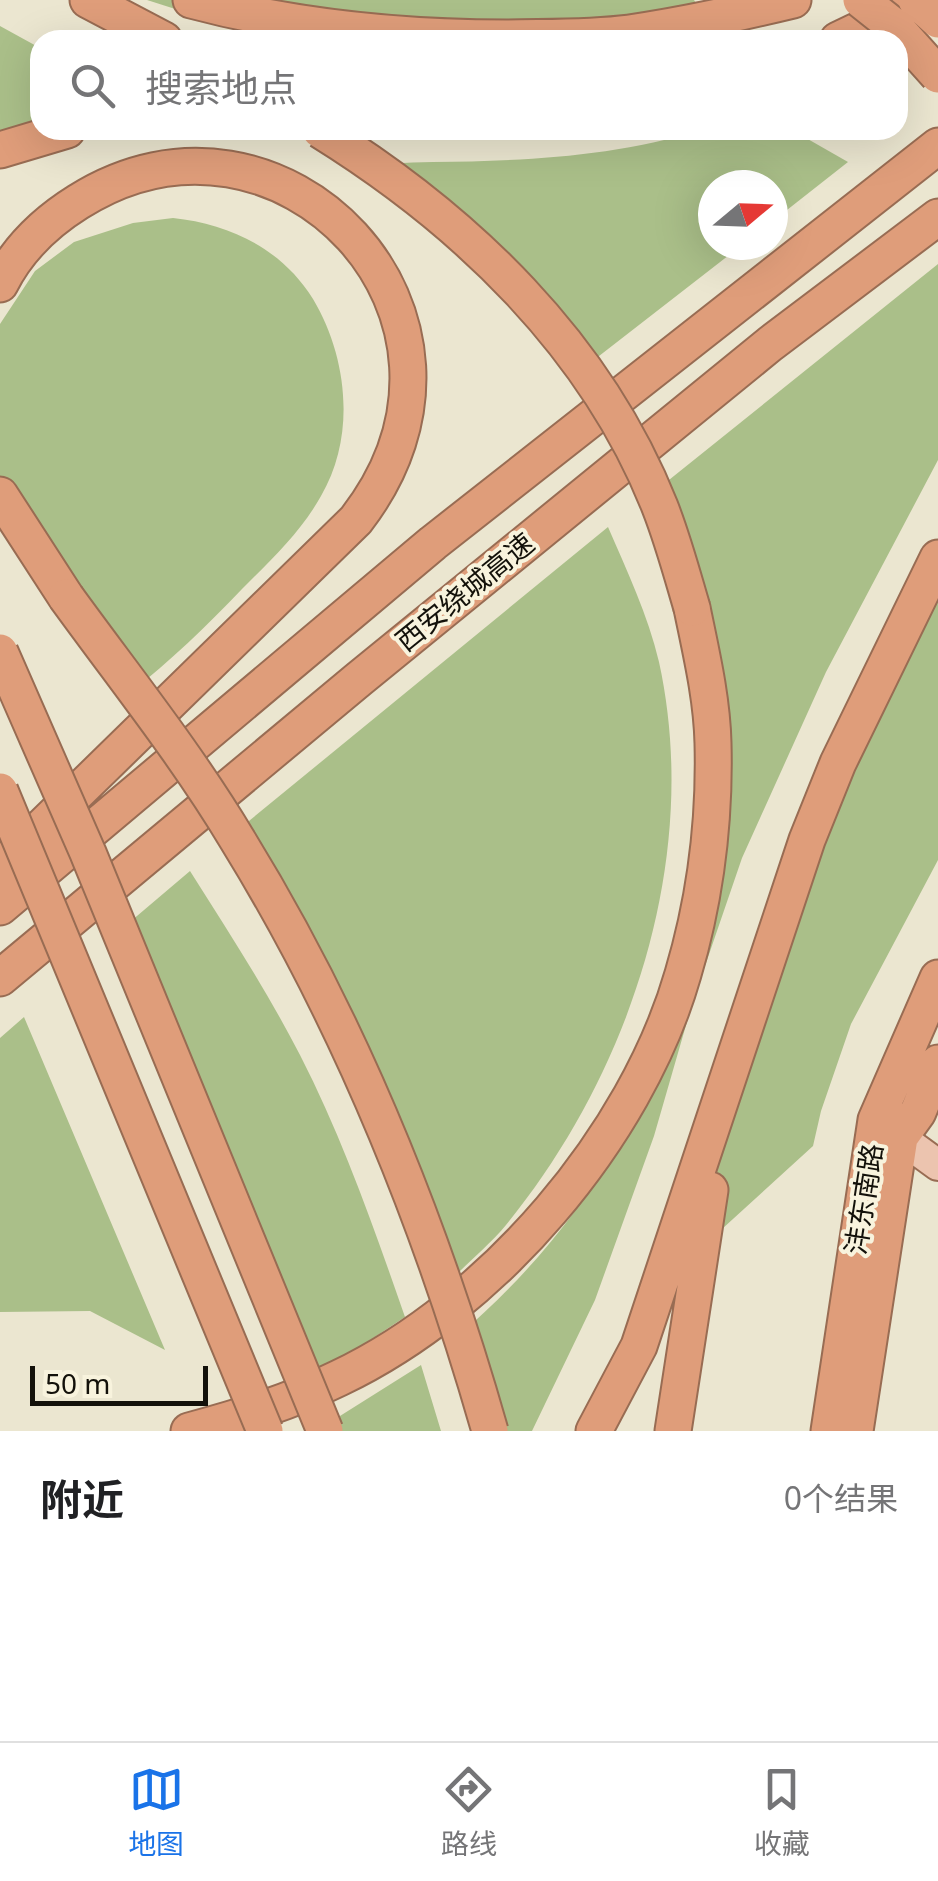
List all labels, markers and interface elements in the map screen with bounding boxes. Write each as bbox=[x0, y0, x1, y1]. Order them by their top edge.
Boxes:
search box bbox=[30, 30, 908, 140]
icon: search bbox=[65, 58, 120, 113]
text: 搜索地点 bbox=[145, 61, 297, 113]
north arrow bbox=[698, 170, 788, 260]
street label: 西安绕城高速 bbox=[387, 524, 542, 659]
street label: 沣东南路 bbox=[835, 1141, 891, 1257]
scale bar bbox=[30, 1361, 208, 1406]
text: 50 m bbox=[45, 1364, 111, 1402]
text: 附近 bbox=[40, 1470, 124, 1527]
text: 0个结果 bbox=[784, 1476, 898, 1519]
tab: 地图 bbox=[128, 1762, 184, 1862]
tab: 路线 bbox=[441, 1762, 497, 1862]
tab: 收藏 bbox=[754, 1762, 810, 1862]

